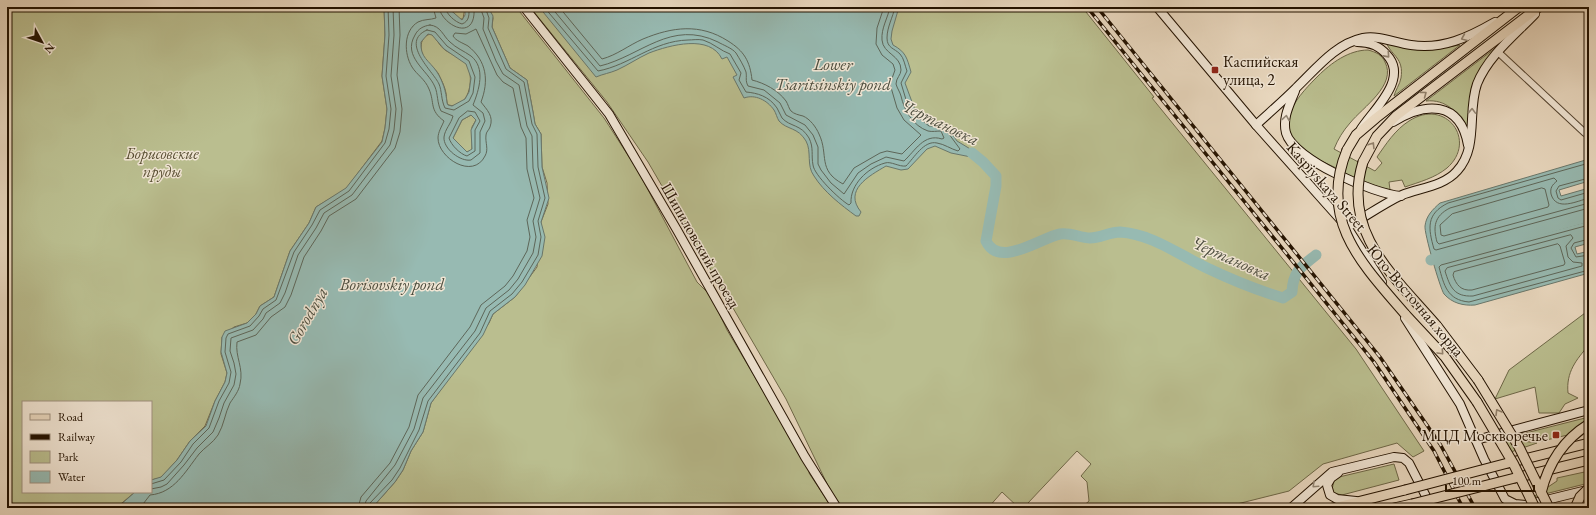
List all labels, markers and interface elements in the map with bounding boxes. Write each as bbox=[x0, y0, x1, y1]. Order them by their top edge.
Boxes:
north arrow bbox=[22, 22, 62, 62]
one-way arrow bbox=[1460, 33, 1468, 41]
text: N bbox=[41, 41, 58, 56]
one-way arrow bbox=[1382, 50, 1390, 58]
place label: Каспийская улица, 2 bbox=[1223, 51, 1298, 90]
water label: Lower Tsaritsinskiy pond bbox=[775, 53, 891, 95]
marker: Каспийская улица, 2 bbox=[1210, 65, 1220, 75]
one-way arrow bbox=[1420, 91, 1427, 99]
water label: Чертановка bbox=[897, 94, 983, 150]
one-way arrow bbox=[1467, 108, 1476, 114]
one-way arrow bbox=[1281, 115, 1290, 121]
street label: Kaspiyskaya Street bbox=[1282, 137, 1371, 236]
one-way arrow bbox=[1367, 142, 1375, 149]
park label: Борисовские пруды bbox=[124, 143, 199, 182]
street label: Шипиловский проезд bbox=[656, 179, 745, 312]
water label: Чертановка bbox=[1188, 231, 1274, 285]
street label: Юго-Восточная хорда bbox=[1362, 240, 1469, 362]
water label: Borisovskiy pond bbox=[339, 273, 444, 295]
water label: Gorodnya bbox=[282, 283, 332, 349]
one-way arrow bbox=[1436, 348, 1443, 355]
legend bbox=[22, 401, 152, 493]
text: Road bbox=[58, 409, 84, 425]
one-way arrow bbox=[1496, 409, 1503, 416]
place label: МЦД Москворечье bbox=[1422, 425, 1548, 446]
text: Railway bbox=[58, 429, 96, 445]
marker: МЦД Москворечье bbox=[1551, 430, 1561, 440]
text: Park bbox=[58, 449, 79, 465]
scale bar bbox=[1446, 467, 1534, 493]
text: Water bbox=[58, 469, 85, 485]
text: 100 m bbox=[1452, 473, 1482, 489]
one-way arrow bbox=[1313, 481, 1320, 488]

